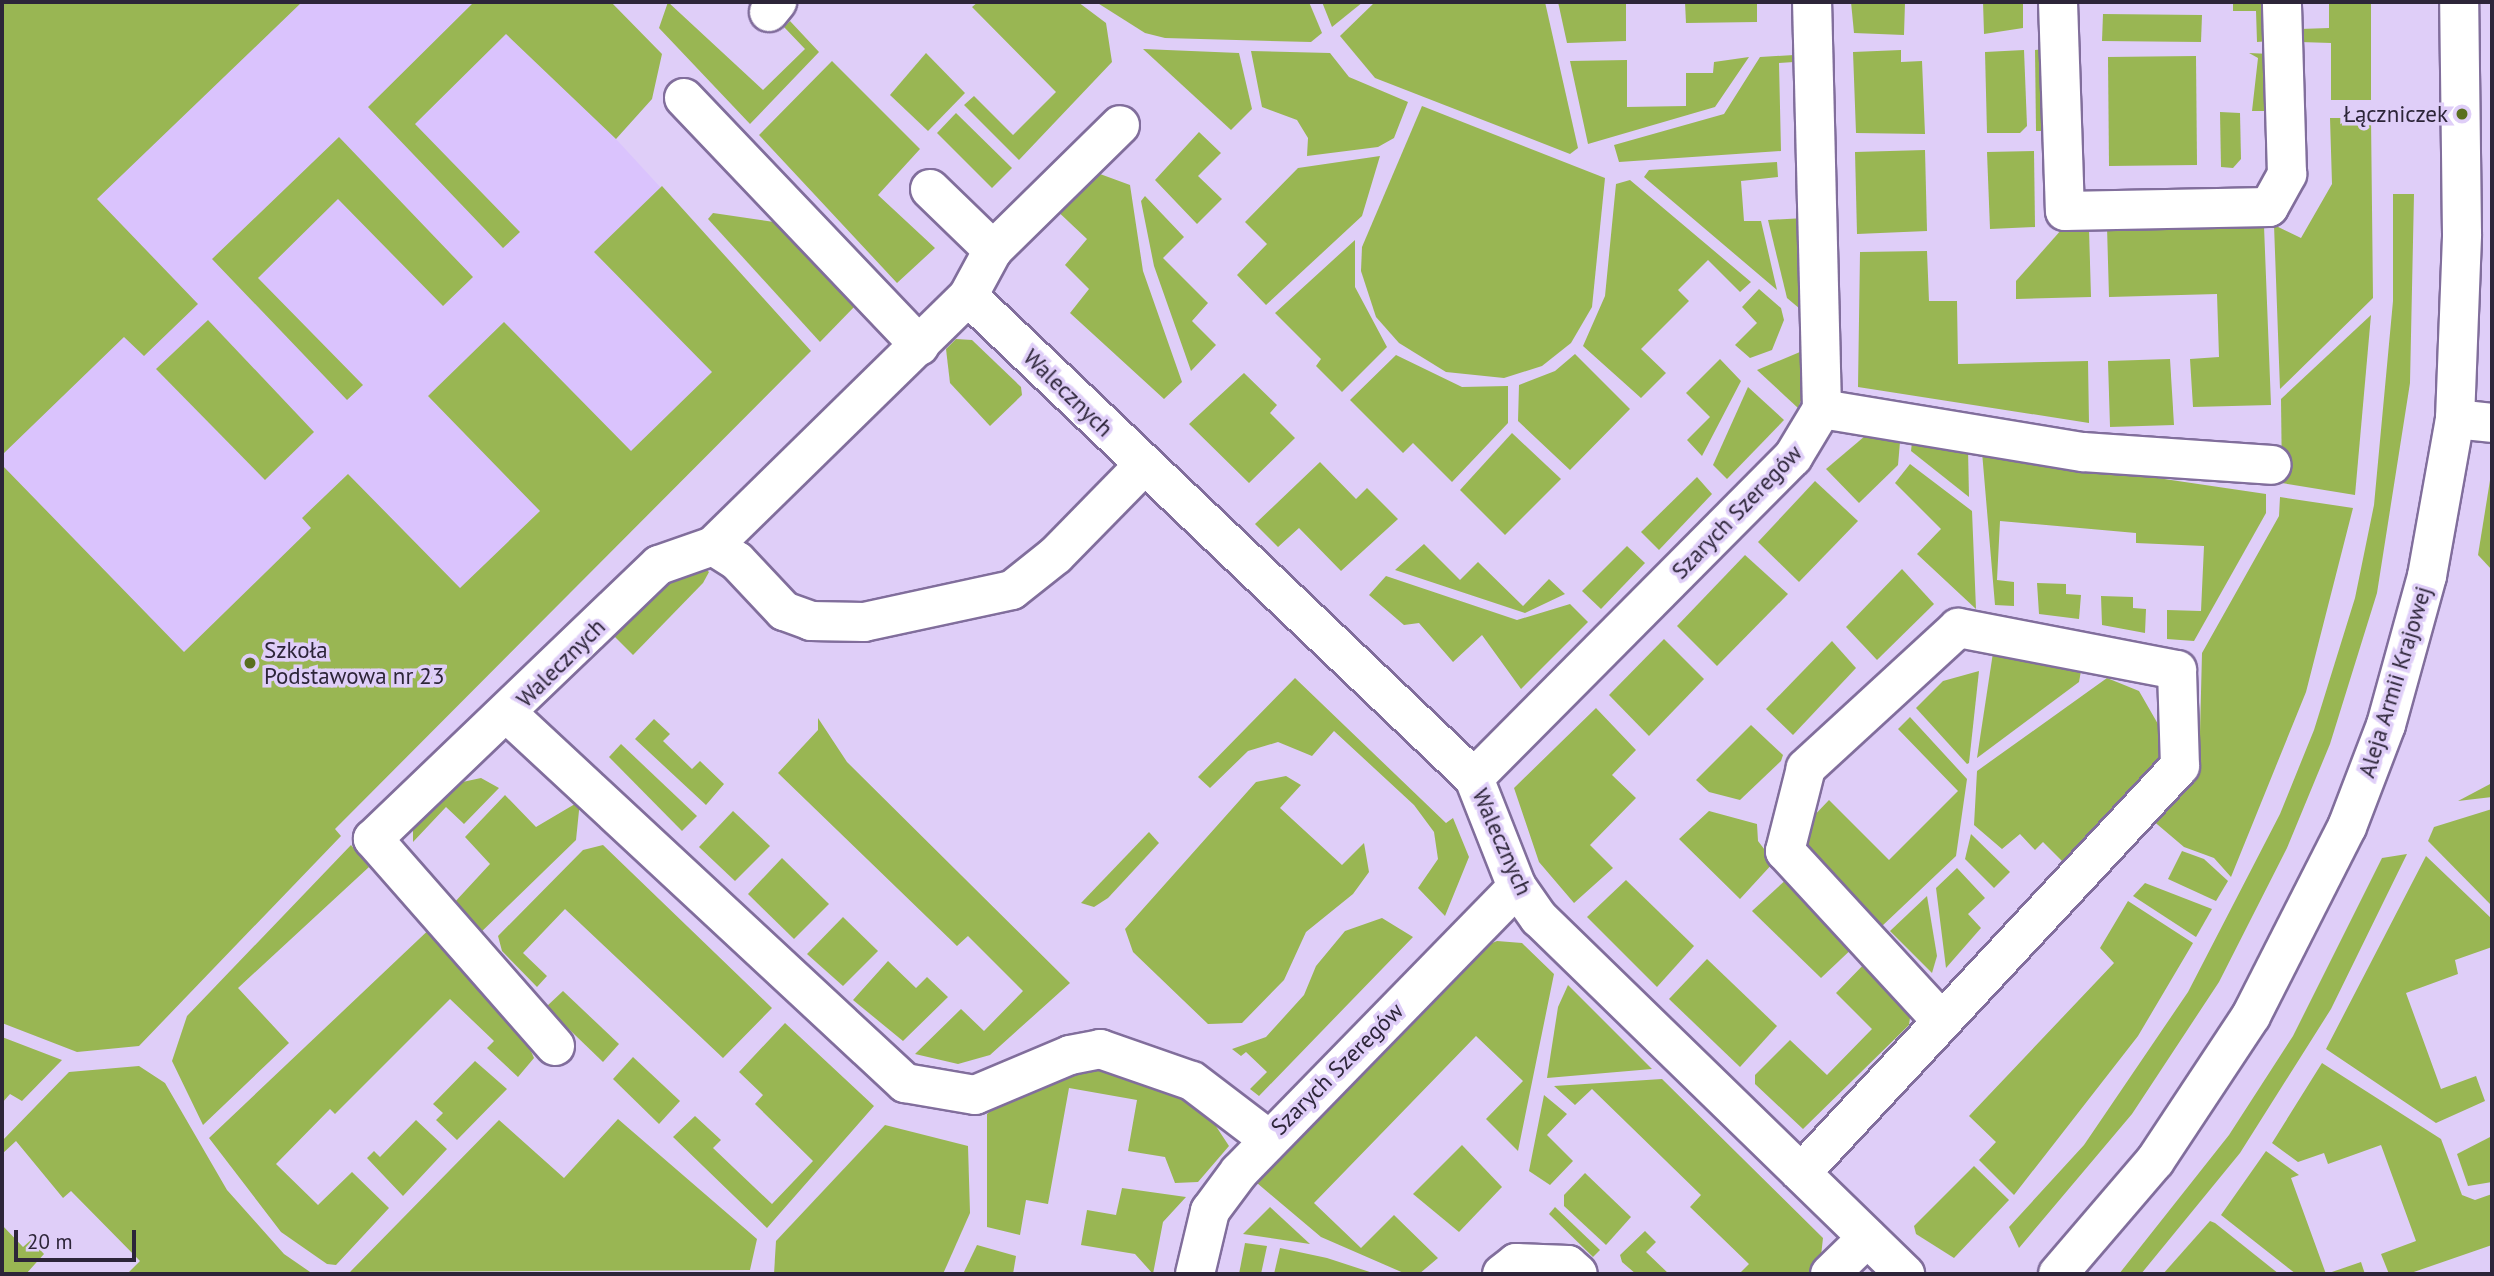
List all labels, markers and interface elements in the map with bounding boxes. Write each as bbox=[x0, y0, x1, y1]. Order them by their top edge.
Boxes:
place label: Łączniczek bbox=[2344, 100, 2448, 128]
marker: Łączniczek bbox=[2454, 106, 2470, 122]
street label: Walecznych bbox=[1017, 343, 1119, 443]
street label: Szarych Szeregów bbox=[1666, 439, 1808, 585]
street label: Aleja Armii Krajowej bbox=[2353, 583, 2437, 781]
street label: Walecznych bbox=[511, 613, 611, 713]
place label: Szkoła Podstawowa nr 23 bbox=[264, 636, 444, 690]
marker: Szkoła Podstawowa nr 23 bbox=[242, 655, 258, 671]
street label: Walecznych bbox=[1466, 784, 1538, 900]
street label: Szarych Szeregów bbox=[1265, 997, 1409, 1141]
scale bar bbox=[18, 1216, 140, 1260]
text: 20 m bbox=[27, 1228, 73, 1255]

